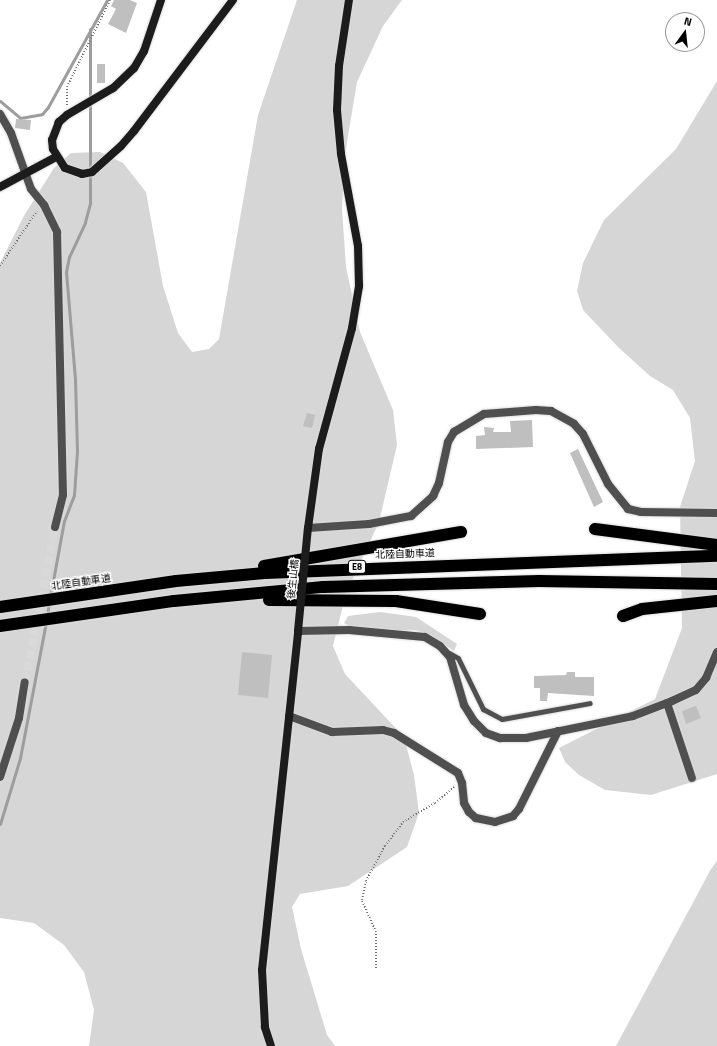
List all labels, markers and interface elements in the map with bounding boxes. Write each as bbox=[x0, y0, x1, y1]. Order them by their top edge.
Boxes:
north arrow bbox=[665, 12, 705, 52]
text: N bbox=[682, 13, 694, 30]
street label: 北陸自動車道 bbox=[375, 547, 435, 561]
street label: 後生山橋 bbox=[285, 558, 301, 600]
road number: E8 bbox=[347, 560, 367, 574]
street label: 北陸自動車道 bbox=[50, 572, 112, 592]

